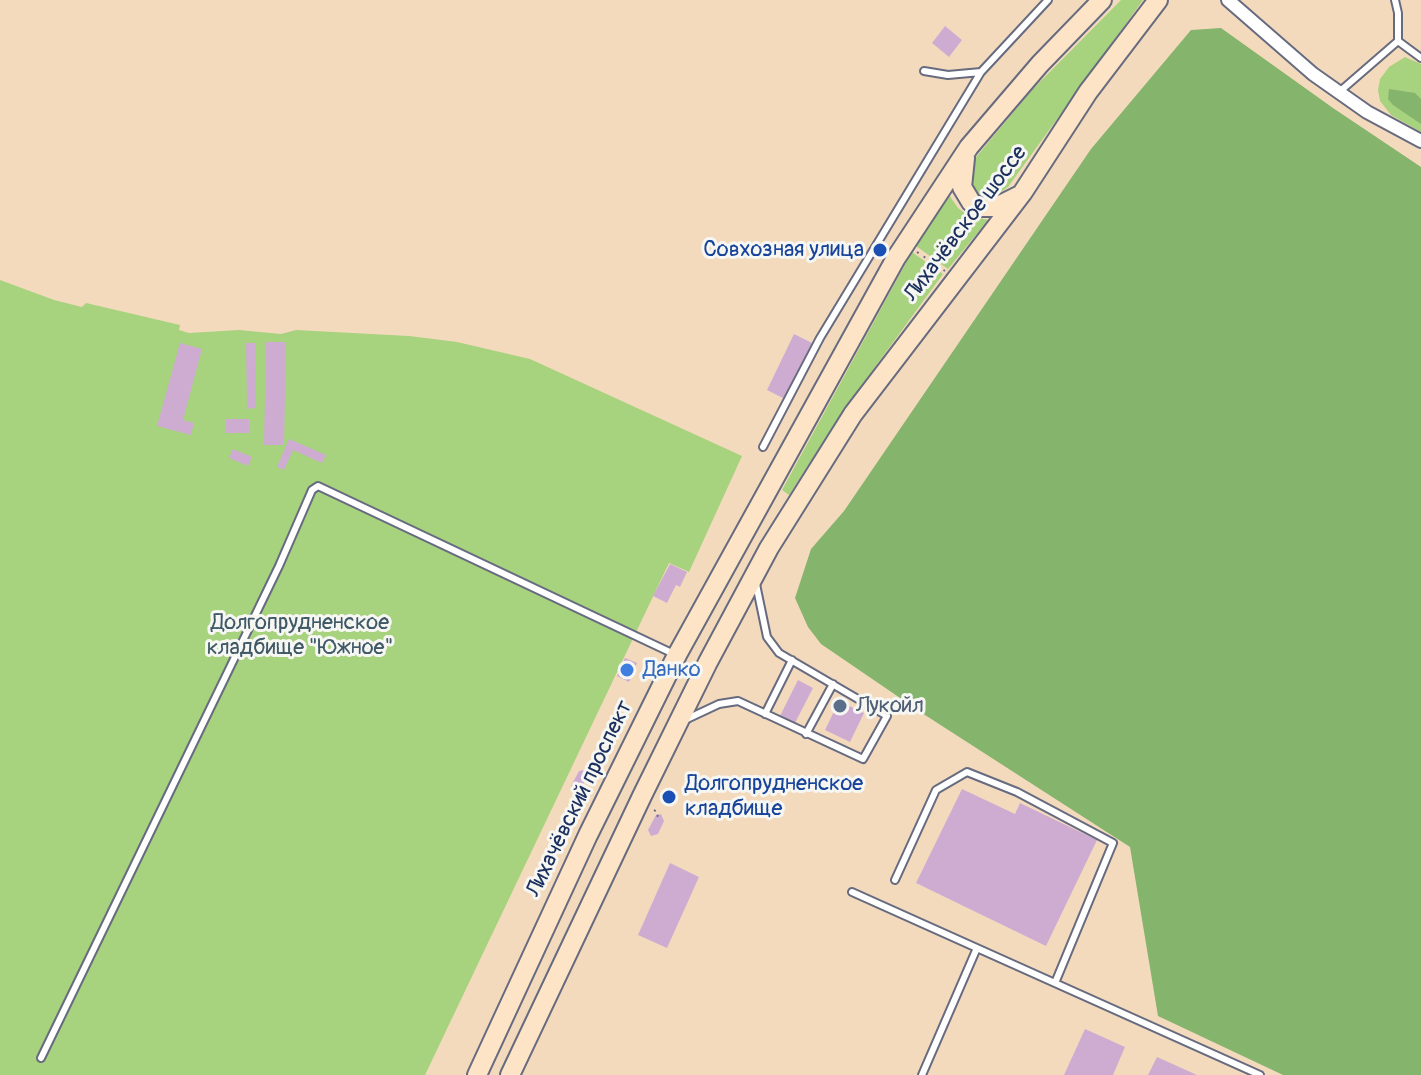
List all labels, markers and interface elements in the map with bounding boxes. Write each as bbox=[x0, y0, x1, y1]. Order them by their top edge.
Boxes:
street label: Лихачёвское шоссе bbox=[899, 141, 1033, 307]
place label: Совхозная улица bbox=[703, 237, 864, 263]
marker: Совхозная улица bbox=[871, 241, 889, 259]
park label: Долгопрудненское кладбище "Южное" bbox=[207, 610, 393, 662]
place label: Данко bbox=[643, 657, 701, 683]
marker: Данко bbox=[618, 661, 636, 679]
place label: Лукойл bbox=[856, 693, 924, 719]
street label: Лихачёвский проспект bbox=[521, 697, 639, 901]
marker: Лукойл bbox=[831, 697, 849, 715]
place label: Долгопрудненское кладбище bbox=[685, 771, 863, 822]
marker: Долгопрудненское кладбище bbox=[660, 788, 678, 806]

